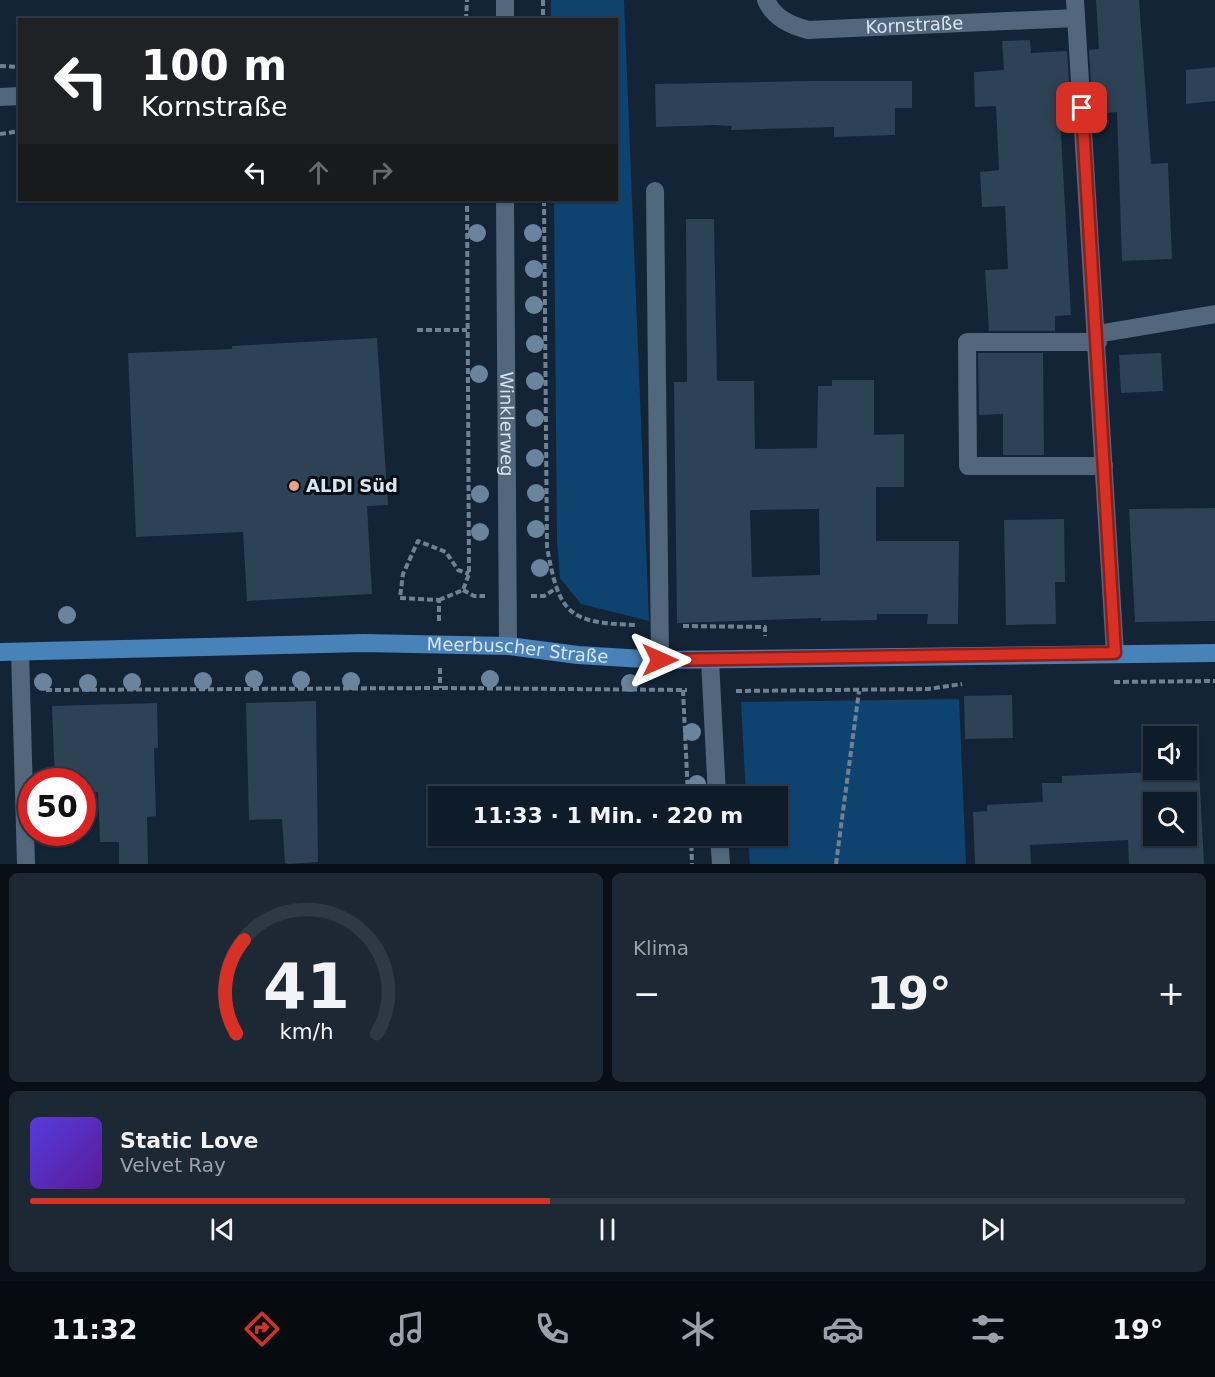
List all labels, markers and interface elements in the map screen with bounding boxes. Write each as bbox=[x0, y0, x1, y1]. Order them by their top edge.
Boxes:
street label: Kornstraße bbox=[865, 12, 964, 37]
text: 100 m bbox=[141, 41, 287, 90]
icon: left bbox=[42, 42, 120, 120]
pin bbox=[1056, 82, 1107, 133]
text: Kornstraße bbox=[141, 91, 288, 122]
icon: arrive bbox=[1065, 91, 1098, 124]
icon: left bbox=[239, 156, 272, 189]
icon: ahead bbox=[302, 156, 335, 189]
icon: right bbox=[365, 156, 398, 189]
street label: Winklerweg bbox=[496, 371, 518, 477]
place label: ALDI Süd bbox=[306, 475, 398, 496]
marker: ALDI Süd bbox=[287, 479, 301, 493]
position arrow bbox=[628, 628, 692, 692]
street label: Meerbuscher Straße bbox=[427, 633, 609, 667]
map controls bbox=[1143, 726, 1197, 846]
button: sound bbox=[1143, 726, 1197, 780]
speed limit sign: 50 bbox=[18, 768, 96, 846]
button: search bbox=[1143, 792, 1197, 846]
text: 11:33 · 1 Min. · 220 m bbox=[473, 803, 743, 828]
text: Klima bbox=[633, 936, 689, 960]
text: 41 bbox=[263, 950, 349, 1023]
text: 19° bbox=[866, 967, 952, 1020]
text: − bbox=[633, 974, 661, 1013]
text: + bbox=[1157, 974, 1185, 1013]
text: km/h bbox=[279, 1020, 333, 1045]
text: Static Love bbox=[120, 1128, 258, 1153]
text: Velvet Ray bbox=[120, 1153, 226, 1177]
icon: previous bbox=[206, 1213, 239, 1246]
icon: pause bbox=[591, 1213, 624, 1246]
icon: next bbox=[976, 1213, 1009, 1246]
icon: directions bbox=[241, 1308, 283, 1350]
icon: music bbox=[386, 1308, 428, 1350]
icon: phone bbox=[531, 1308, 573, 1350]
icon: climate bbox=[677, 1308, 719, 1350]
icon: car bbox=[822, 1308, 864, 1350]
icon: filters bbox=[967, 1308, 1009, 1350]
text: 11:32 bbox=[52, 1314, 138, 1345]
text: 19° bbox=[1112, 1314, 1163, 1345]

